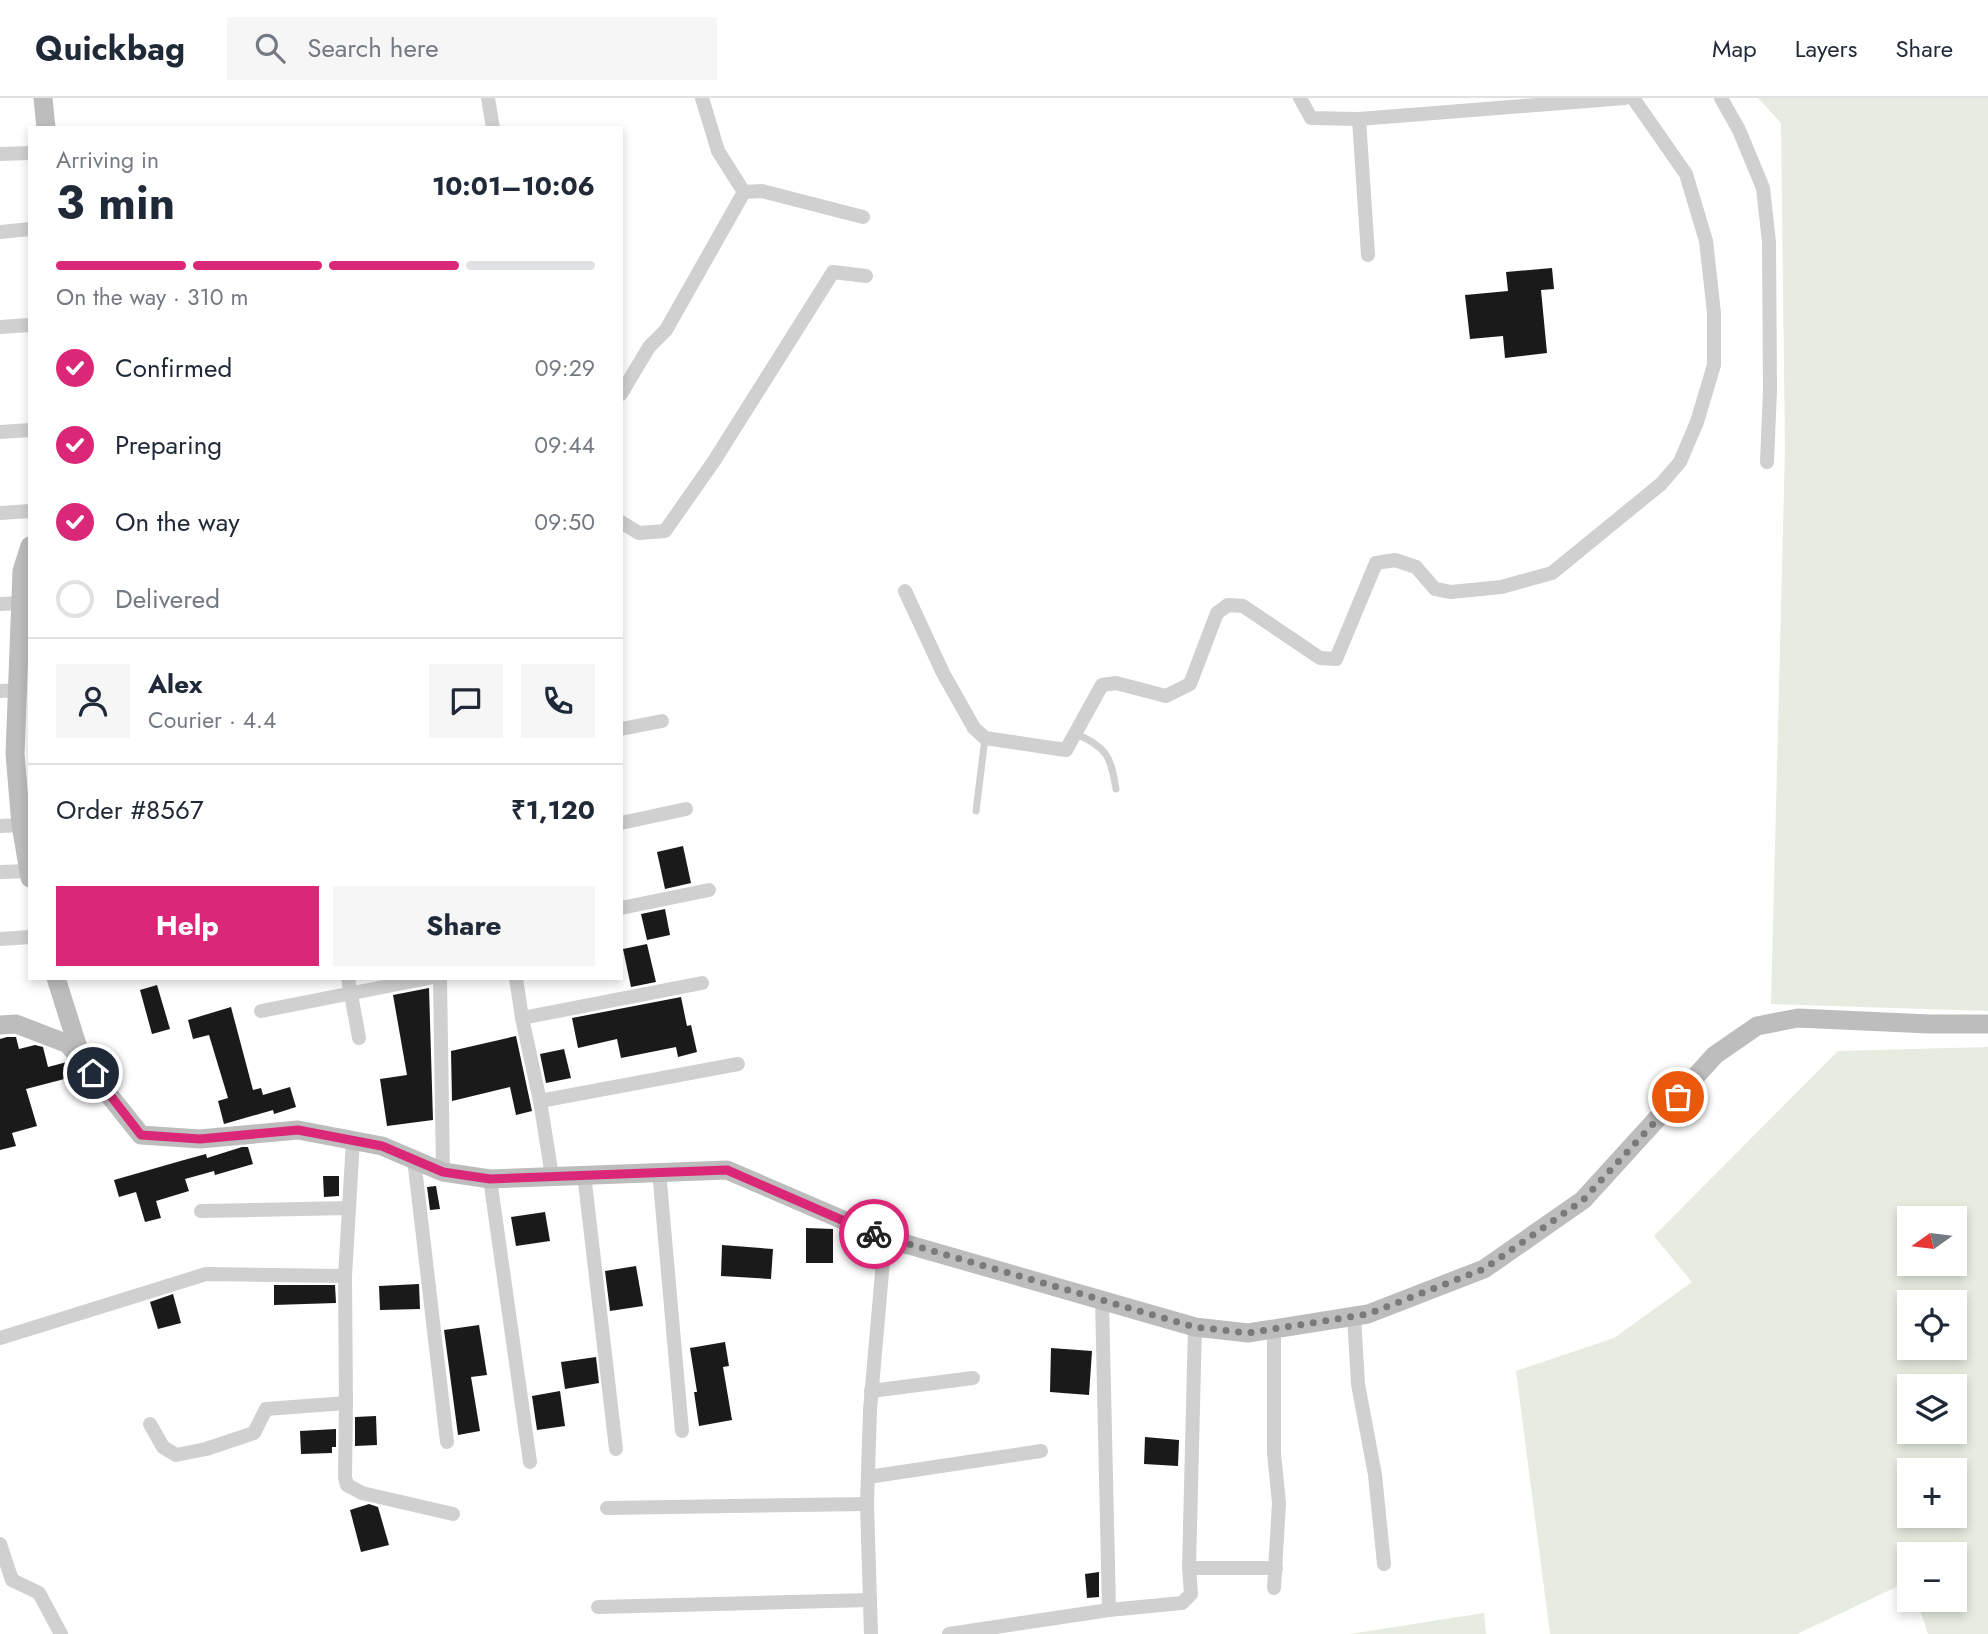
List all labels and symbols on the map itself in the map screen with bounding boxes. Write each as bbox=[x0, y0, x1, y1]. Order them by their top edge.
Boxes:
pin bbox=[63, 1043, 123, 1103]
pin bbox=[1648, 1067, 1708, 1127]
courier bbox=[839, 1199, 909, 1269]
north arrow bbox=[1897, 1206, 1967, 1276]

